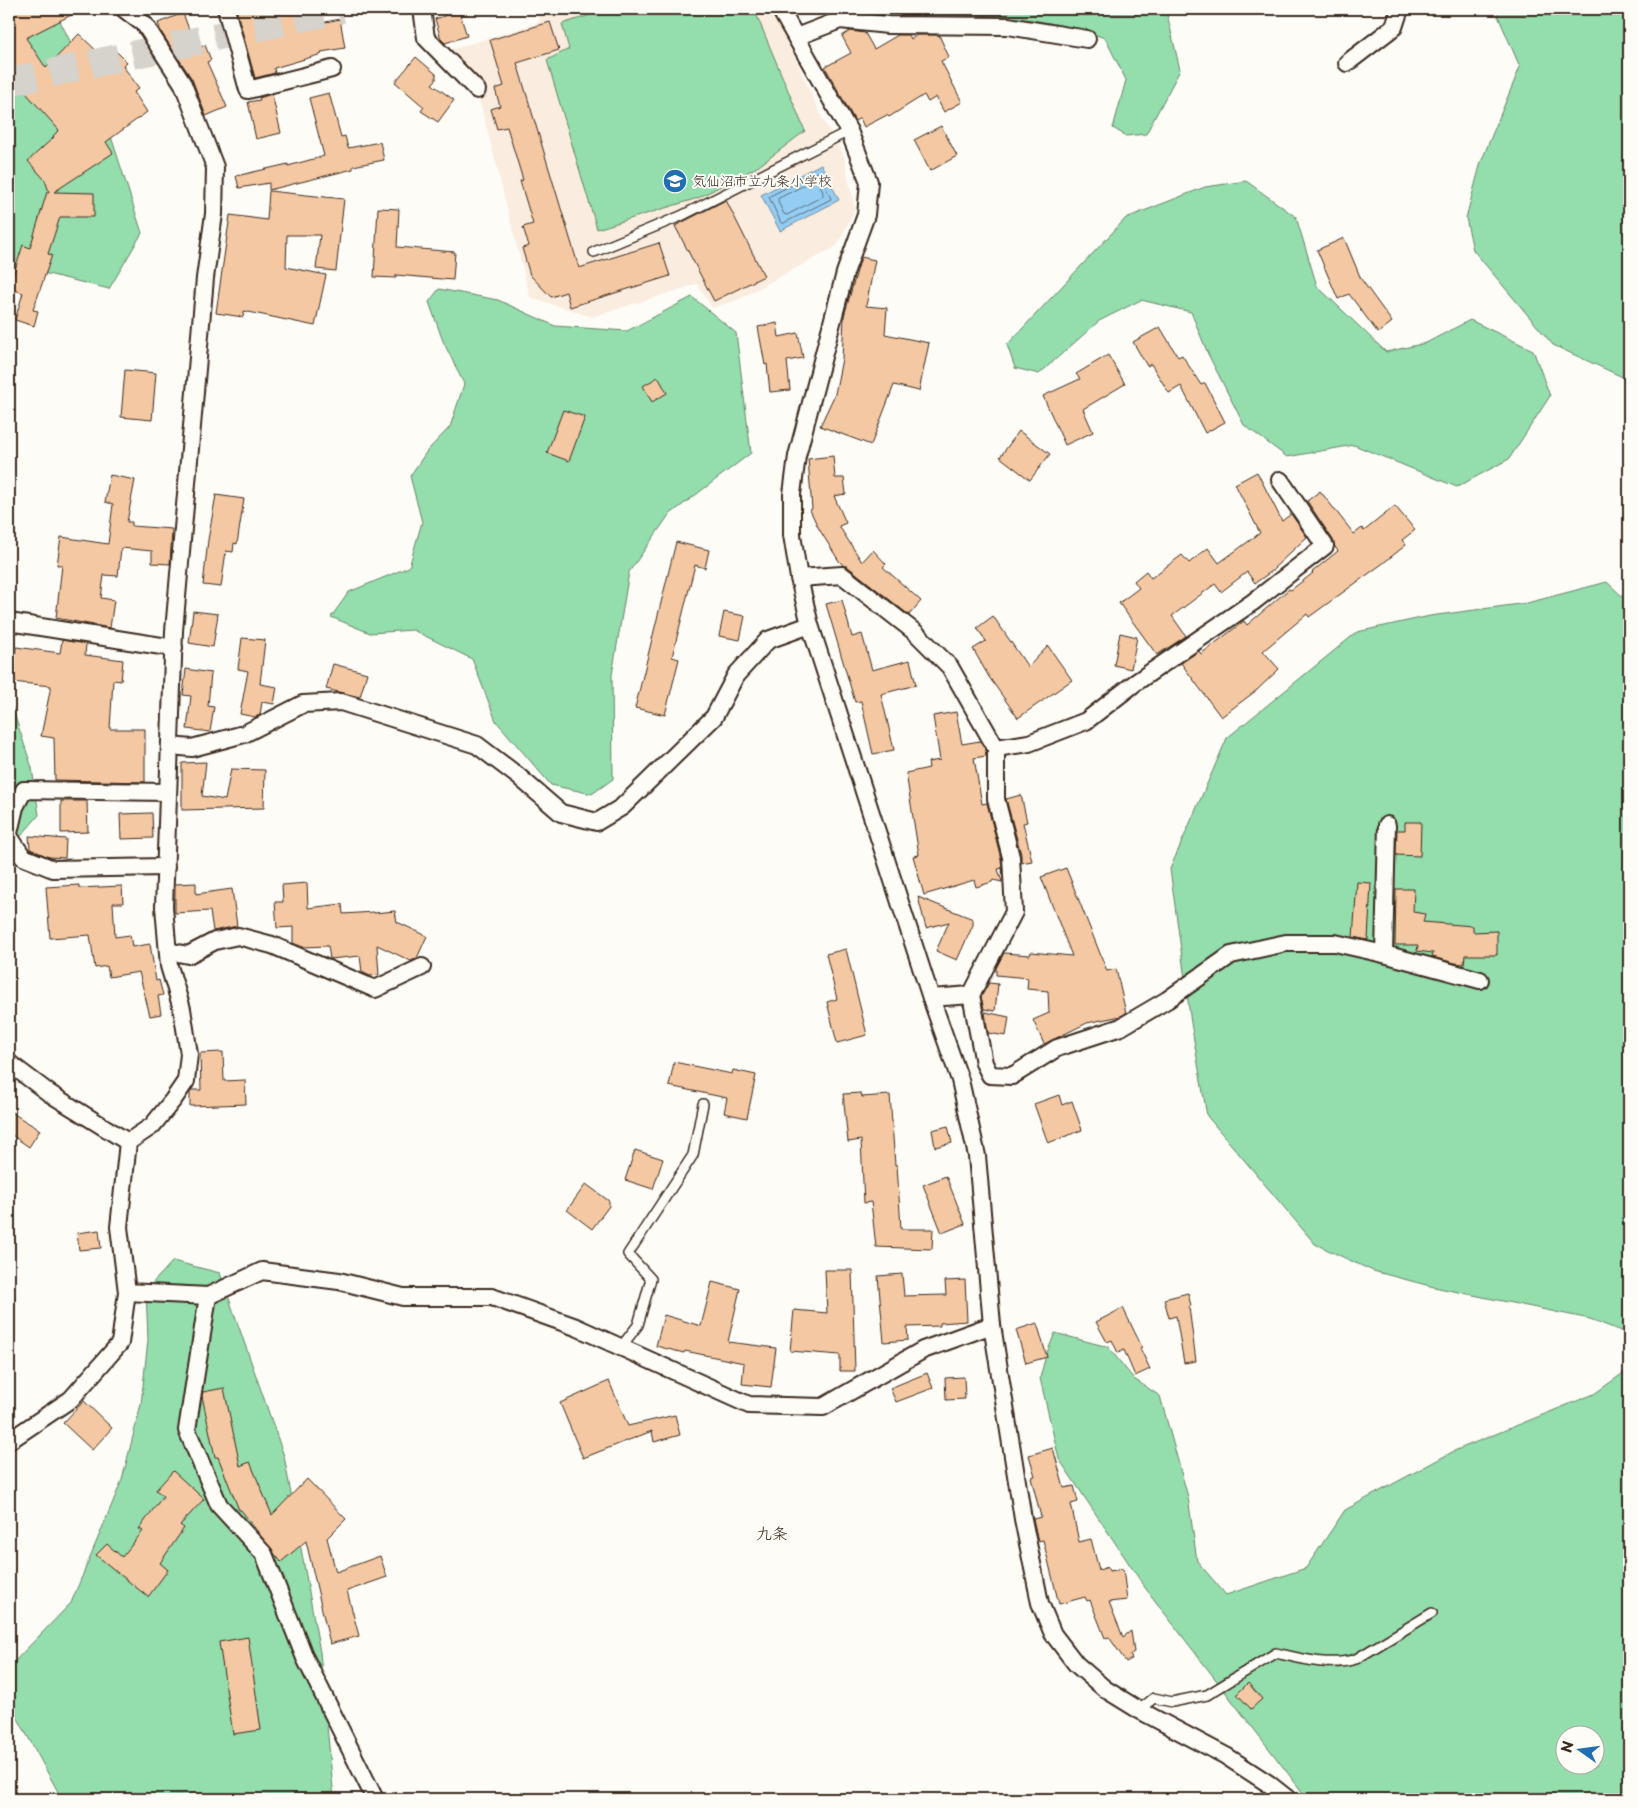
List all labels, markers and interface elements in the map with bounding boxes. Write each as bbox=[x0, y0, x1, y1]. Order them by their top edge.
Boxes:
school or university icon: 気仙沼市立九条小学校 bbox=[662, 168, 688, 194]
place label: 気仙沼市立九条小学校 bbox=[692, 170, 832, 191]
district label: 九条 bbox=[756, 1520, 788, 1544]
north arrow bbox=[1556, 1726, 1606, 1776]
text: N bbox=[1555, 1739, 1578, 1755]

